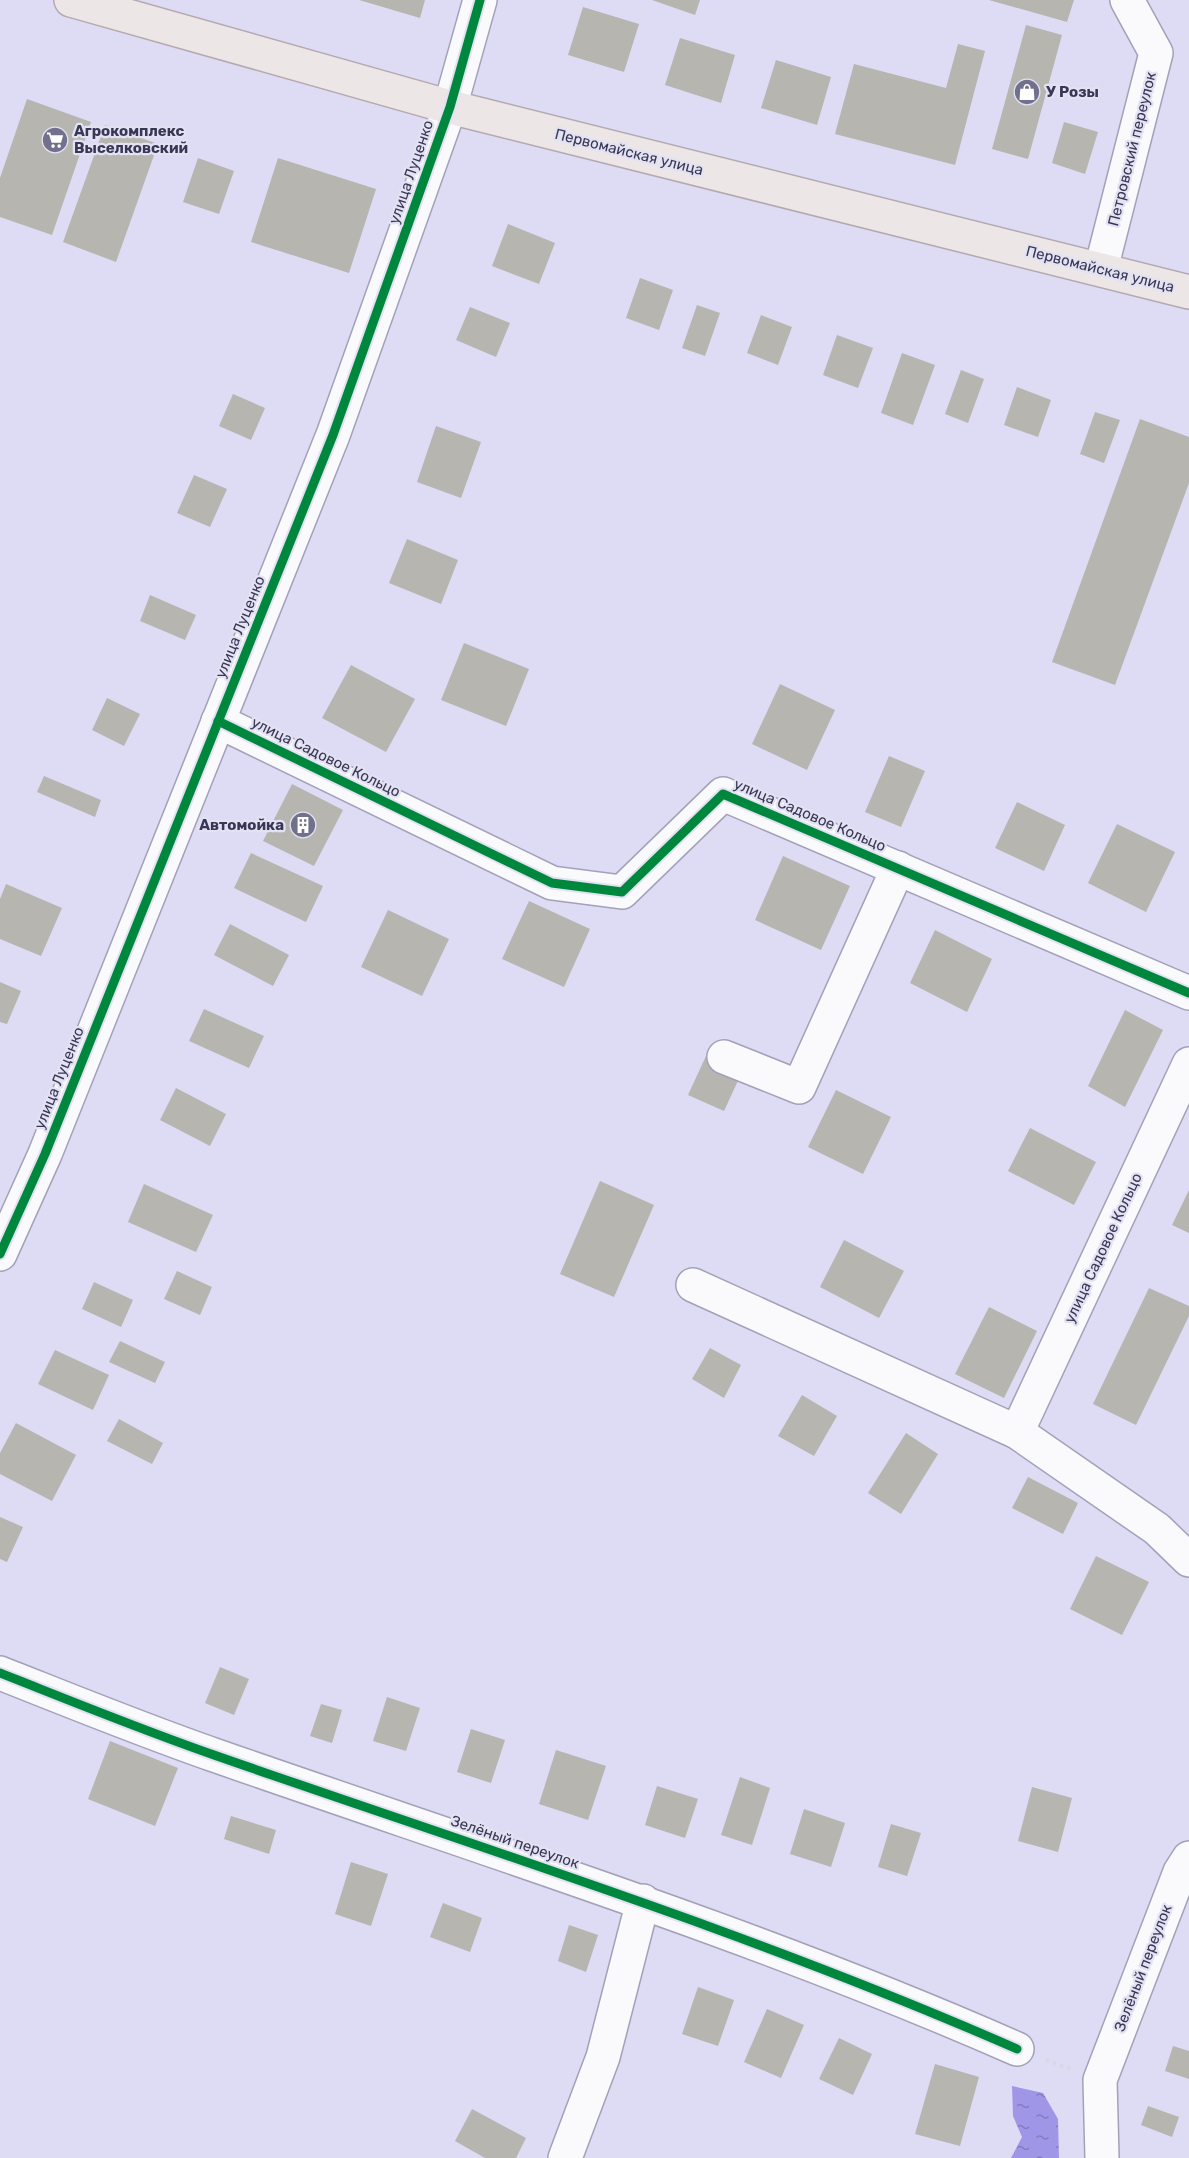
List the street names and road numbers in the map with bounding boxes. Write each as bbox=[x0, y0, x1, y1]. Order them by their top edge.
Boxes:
street label: Петровский переулок bbox=[1104, 70, 1160, 228]
street label: улица Луценко bbox=[385, 118, 437, 226]
street label: Первомайская улица bbox=[553, 125, 705, 179]
street label: Первомайская улица bbox=[1024, 242, 1176, 296]
street label: улица Луценко bbox=[211, 573, 269, 681]
street label: улица Садовое Кольцо bbox=[249, 713, 403, 801]
street label: улица Садовое Кольцо bbox=[731, 775, 889, 855]
street label: улица Луценко bbox=[30, 1024, 88, 1132]
street label: улица Садовое Кольцо bbox=[1060, 1170, 1146, 1326]
street label: Зелёный переулок bbox=[448, 1812, 582, 1872]
street label: Зелёный переулок bbox=[1110, 1902, 1176, 2034]

